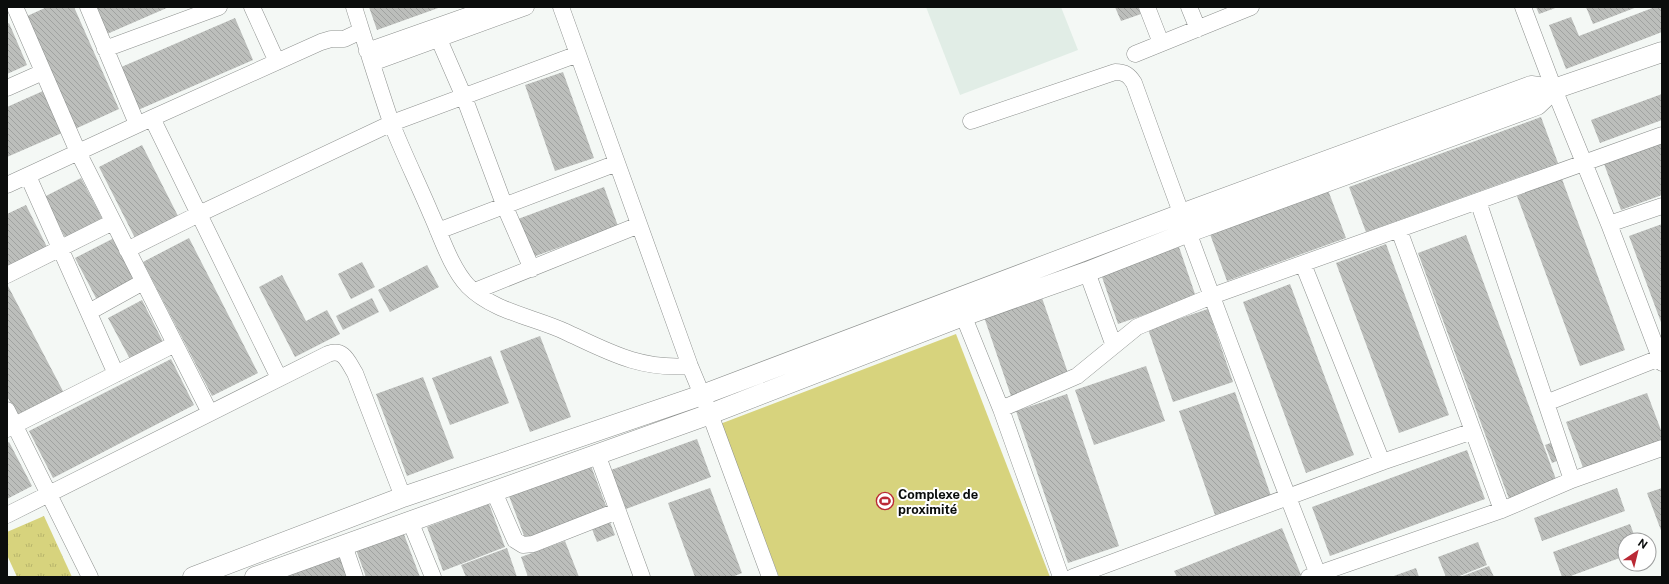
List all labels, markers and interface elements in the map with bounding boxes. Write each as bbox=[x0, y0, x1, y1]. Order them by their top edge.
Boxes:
place label: Complexe de proximité bbox=[898, 487, 978, 517]
sports icon: Complexe de proximité bbox=[875, 491, 895, 511]
north arrow bbox=[1617, 532, 1657, 572]
text: N bbox=[1636, 536, 1650, 551]

